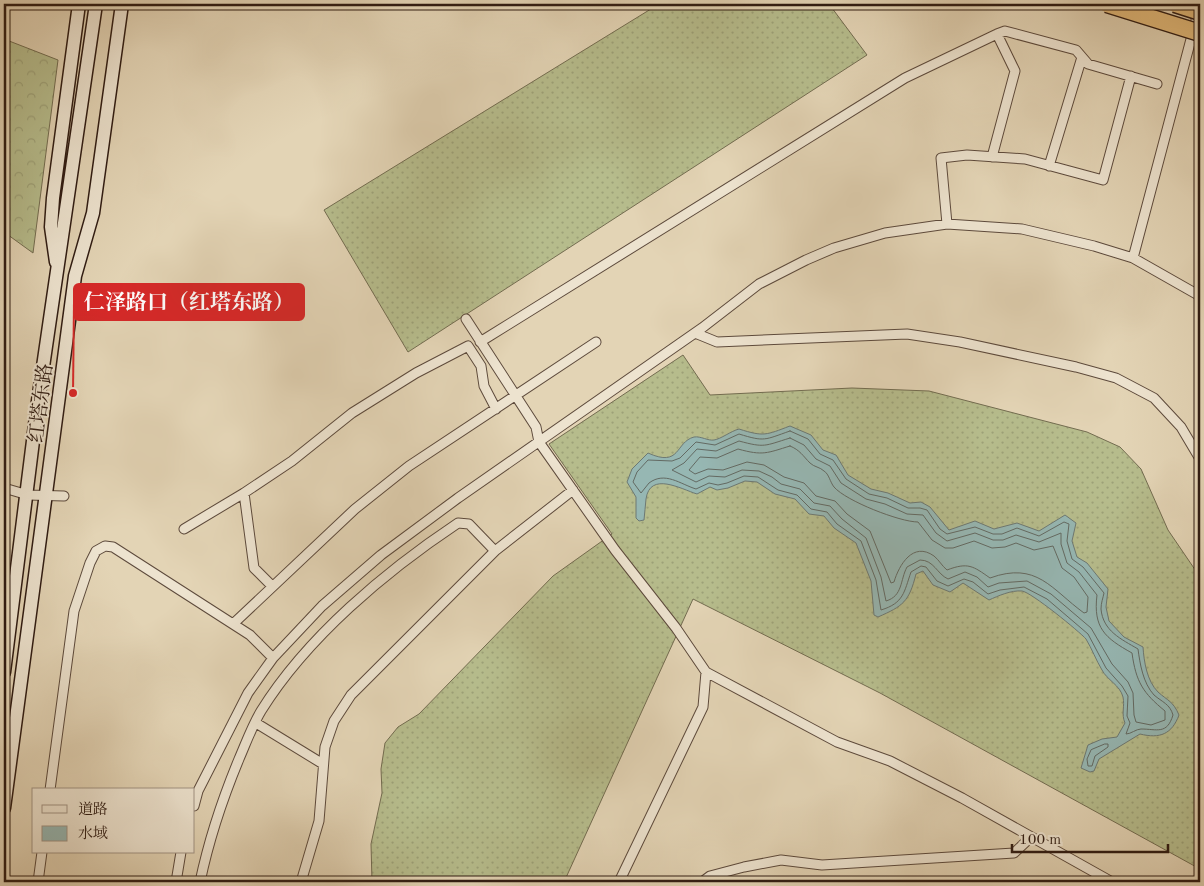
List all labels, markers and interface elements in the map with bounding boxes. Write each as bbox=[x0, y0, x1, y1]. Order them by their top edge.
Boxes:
callout: 仁泽路口（红塔东路） bbox=[74, 284, 304, 320]
text: 仁泽路口（红塔东路） bbox=[84, 290, 294, 314]
street label: 红塔东路 bbox=[25, 362, 57, 444]
legend bbox=[32, 788, 195, 854]
text: 道路 bbox=[78, 801, 108, 818]
scale bar bbox=[1012, 821, 1168, 853]
text: 水域 bbox=[78, 825, 108, 842]
text: 100 m bbox=[1019, 833, 1061, 848]

